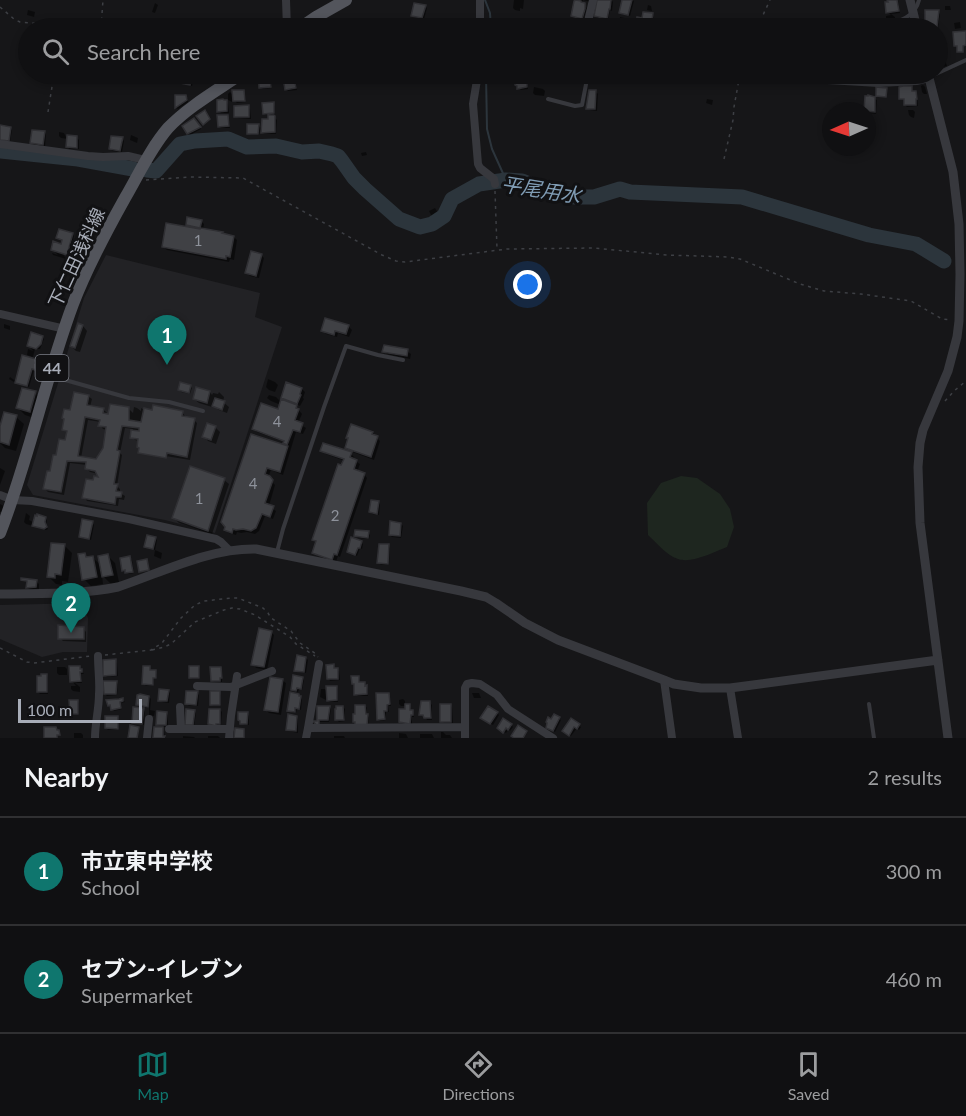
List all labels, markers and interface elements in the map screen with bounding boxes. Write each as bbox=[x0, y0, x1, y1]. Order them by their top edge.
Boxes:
search box bbox=[18, 18, 948, 84]
icon: search bbox=[39, 35, 72, 68]
text: Search here bbox=[87, 38, 200, 65]
north arrow bbox=[822, 102, 876, 156]
water label: 平尾用水 bbox=[500, 171, 585, 207]
street label: 下仁田浅科線 bbox=[43, 204, 109, 311]
house number: 1 bbox=[194, 231, 202, 249]
your location bbox=[513, 270, 542, 299]
pin: 1 bbox=[148, 316, 186, 365]
road number: 44 bbox=[36, 355, 68, 381]
house number: 4 bbox=[273, 412, 282, 430]
house number: 4 bbox=[249, 474, 258, 492]
house number: 1 bbox=[195, 489, 203, 507]
house number: 2 bbox=[331, 506, 339, 524]
pin: 2 bbox=[52, 584, 90, 633]
scale bar bbox=[18, 696, 142, 724]
text: 100 m bbox=[27, 700, 72, 719]
text: Nearby bbox=[24, 761, 109, 793]
text: 2 results bbox=[867, 765, 942, 789]
text: 市立東中学校 bbox=[81, 847, 213, 874]
text: 1 bbox=[38, 859, 49, 883]
text: 300 m bbox=[886, 859, 942, 883]
text: School bbox=[81, 875, 140, 899]
text: セブン-イレブン bbox=[81, 955, 243, 982]
text: 2 bbox=[38, 967, 49, 991]
text: 460 m bbox=[886, 967, 942, 991]
text: Supermarket bbox=[81, 983, 193, 1007]
tab: Map bbox=[136, 1048, 169, 1103]
tab: Directions bbox=[442, 1048, 515, 1103]
tab: Saved bbox=[788, 1048, 829, 1103]

